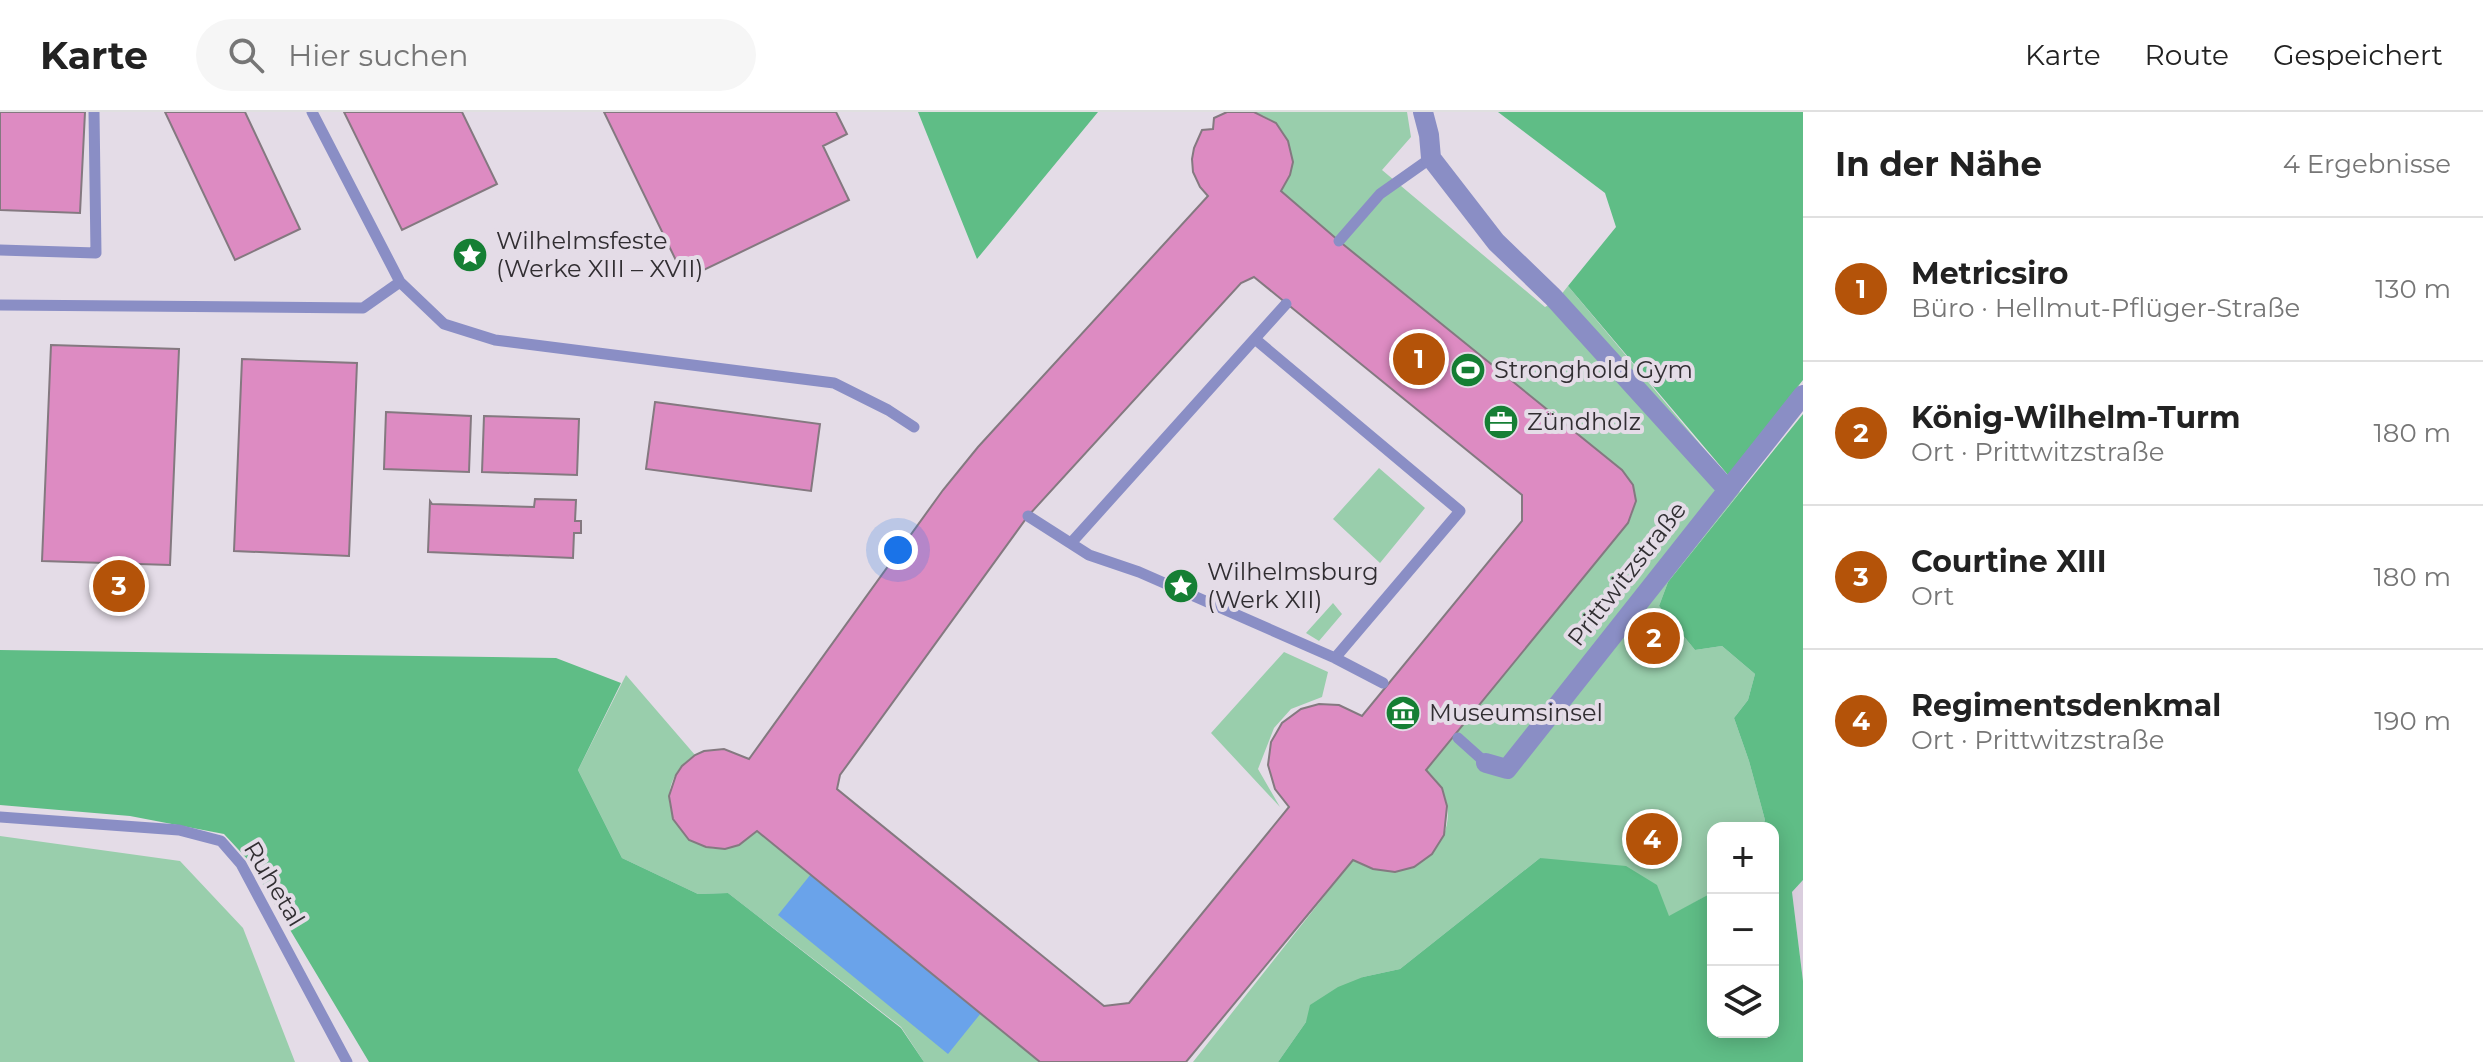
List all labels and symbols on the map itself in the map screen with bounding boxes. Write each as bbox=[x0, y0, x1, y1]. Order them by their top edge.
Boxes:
place label: Wilhelmsfeste (Werke XIII – XVII) bbox=[496, 226, 703, 283]
place icon: Wilhelmsfeste (Werke XIII – XVII) bbox=[451, 236, 489, 274]
pin: 1 bbox=[1393, 329, 1445, 389]
sports icon: Stronghold Gym bbox=[1449, 351, 1487, 389]
place label: Stronghold Gym bbox=[1494, 355, 1693, 384]
office icon: Zündholz bbox=[1482, 403, 1520, 441]
place label: Zündholz bbox=[1527, 407, 1641, 436]
street label: Prittwitzstraße bbox=[1561, 496, 1692, 652]
your location bbox=[878, 530, 918, 570]
pin: 3 bbox=[93, 556, 145, 616]
place label: Wilhelmsburg (Werk XII) bbox=[1207, 557, 1379, 614]
place icon: Wilhelmsburg (Werk XII) bbox=[1162, 567, 1200, 605]
pin: 2 bbox=[1628, 608, 1680, 668]
museum icon: Museumsinsel bbox=[1384, 694, 1422, 732]
place label: Museumsinsel bbox=[1429, 698, 1603, 727]
pin: 4 bbox=[1626, 809, 1678, 869]
street label: Ruhetal bbox=[238, 836, 311, 932]

